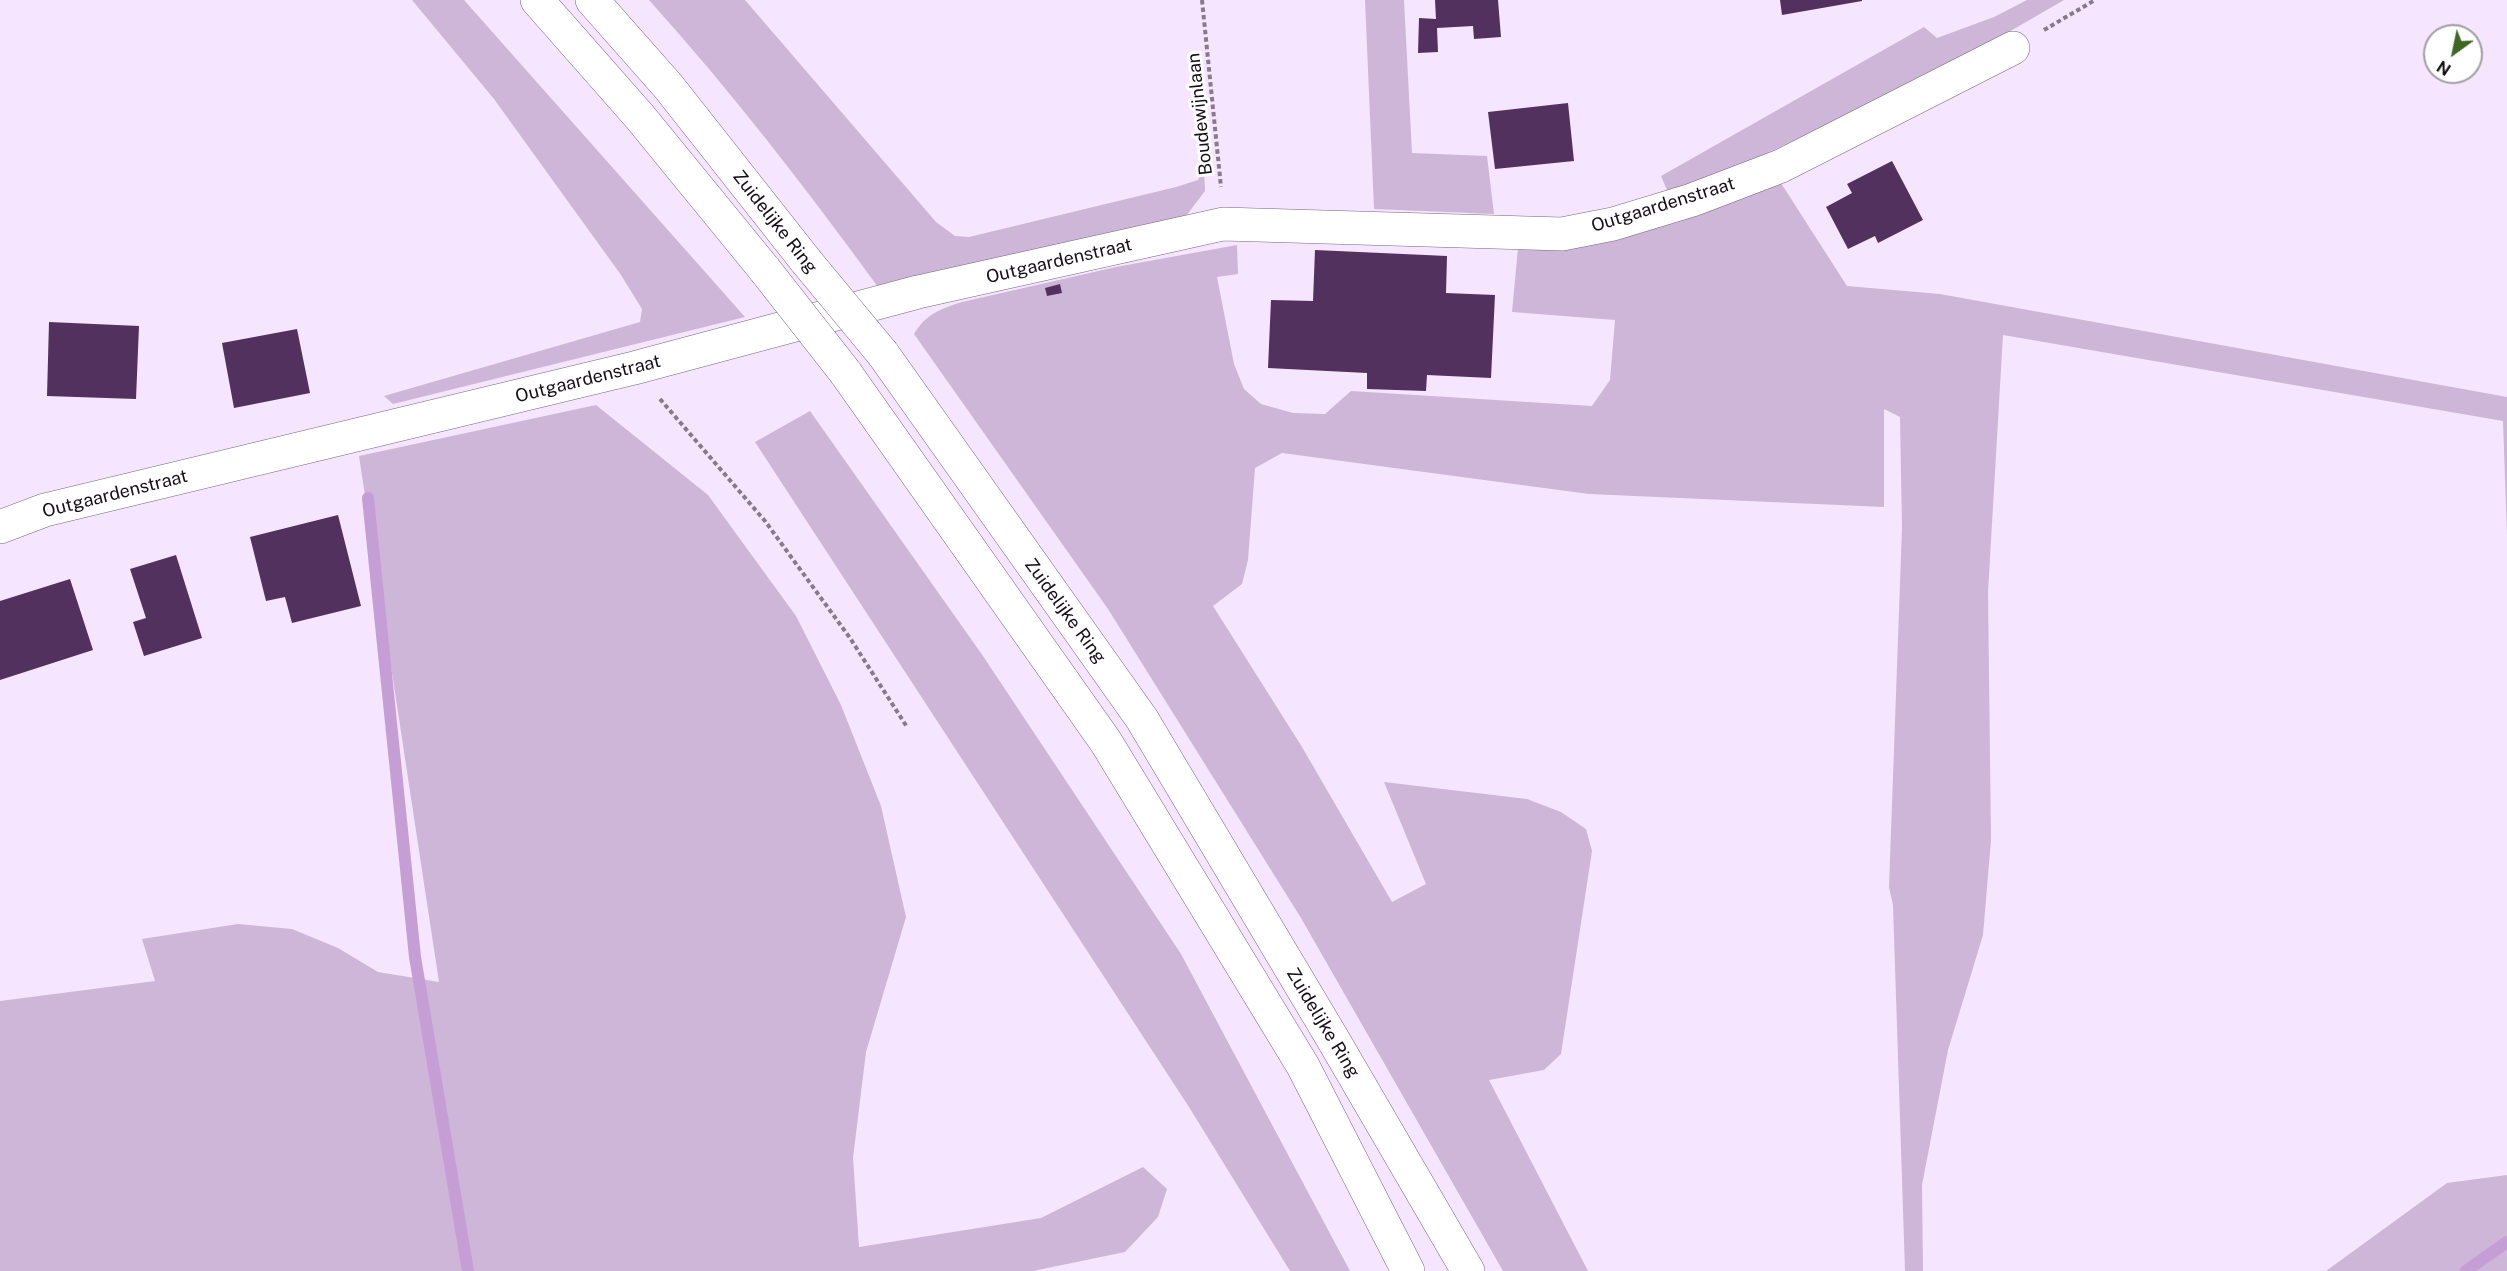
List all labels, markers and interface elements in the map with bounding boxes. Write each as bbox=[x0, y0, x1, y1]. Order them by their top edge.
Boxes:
north arrow bbox=[2423, 24, 2483, 84]
street label: Boudewijnlaan bbox=[1183, 52, 1217, 176]
text: N bbox=[2434, 56, 2454, 79]
street label: Zuidelijke Ring bbox=[728, 166, 822, 278]
street label: Outgaardenstraat bbox=[1589, 173, 1737, 237]
street label: Outgaardenstraat bbox=[984, 234, 1134, 288]
street label: Outgaardenstraat bbox=[513, 351, 663, 407]
street label: Outgaardenstraat bbox=[40, 466, 190, 522]
street label: Zuidelijke Ring bbox=[1020, 554, 1110, 668]
street label: Zuidelijke Ring bbox=[1282, 964, 1364, 1082]

